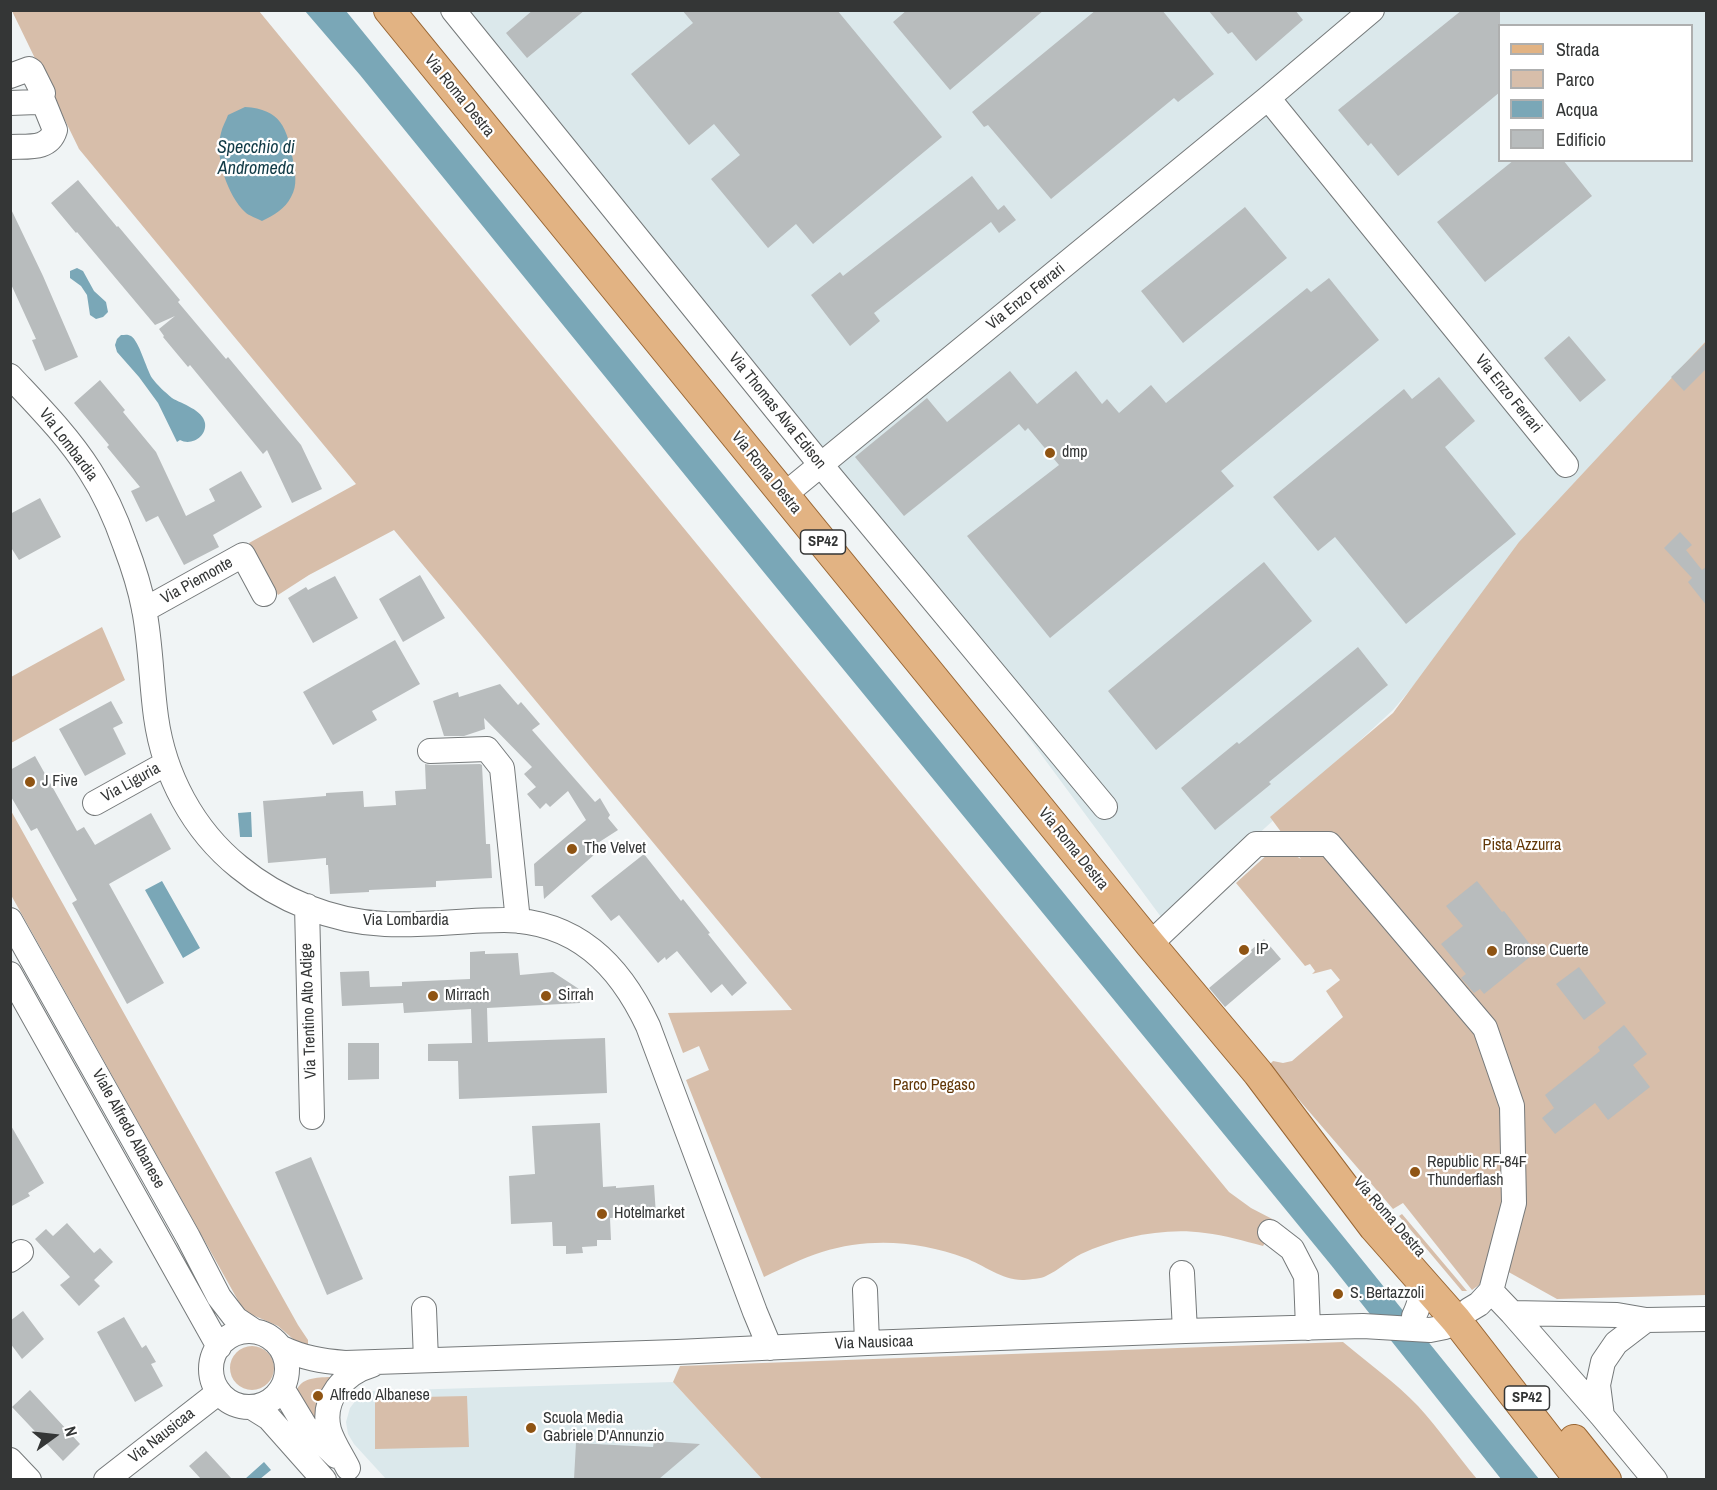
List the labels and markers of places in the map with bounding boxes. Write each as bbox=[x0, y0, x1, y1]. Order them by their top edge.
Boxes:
place label: dmp bbox=[1062, 443, 1088, 463]
marker: dmp bbox=[1043, 446, 1057, 460]
place label: J Five bbox=[42, 772, 78, 792]
marker: J Five bbox=[23, 775, 37, 789]
place label: The Velvet bbox=[584, 839, 646, 859]
marker: The Velvet bbox=[565, 842, 579, 856]
place label: IP bbox=[1256, 940, 1268, 960]
place label: Bronse Cuerte bbox=[1504, 941, 1589, 961]
marker: IP bbox=[1237, 943, 1251, 957]
marker: Bronse Cuerte bbox=[1485, 944, 1499, 958]
place label: Mirrach bbox=[445, 986, 489, 1006]
place label: Sirrah bbox=[558, 986, 594, 1006]
marker: Mirrach bbox=[426, 989, 440, 1003]
marker: Sirrah bbox=[539, 989, 553, 1003]
place label: Republic RF-84F Thunderflash bbox=[1427, 1153, 1527, 1191]
marker: Republic RF-84F Thunderflash bbox=[1408, 1165, 1422, 1179]
place label: Hotelmarket bbox=[614, 1204, 685, 1224]
marker: Hotelmarket bbox=[595, 1207, 609, 1221]
place label: S. Bertazzoli bbox=[1350, 1284, 1424, 1304]
marker: S. Bertazzoli bbox=[1331, 1287, 1345, 1301]
place label: Alfredo Albanese bbox=[330, 1386, 430, 1406]
marker: Alfredo Albanese bbox=[311, 1389, 325, 1403]
place label: Scuola Media Gabriele D'Annunzio bbox=[543, 1409, 664, 1447]
marker: Scuola Media Gabriele D'Annunzio bbox=[524, 1421, 538, 1435]

